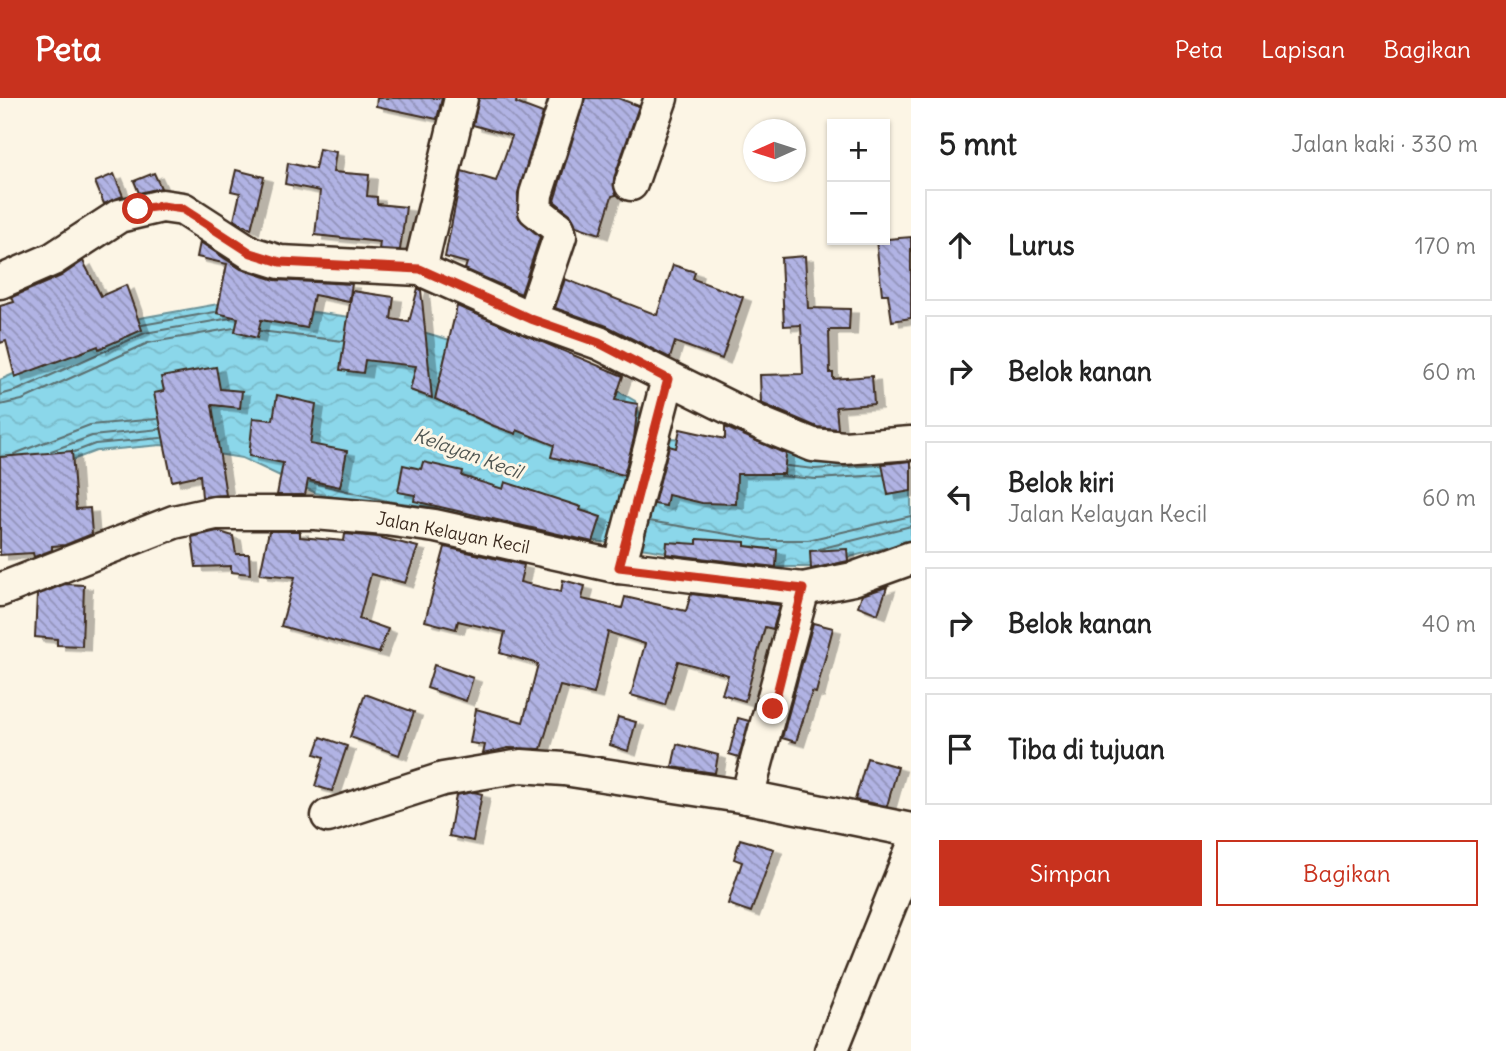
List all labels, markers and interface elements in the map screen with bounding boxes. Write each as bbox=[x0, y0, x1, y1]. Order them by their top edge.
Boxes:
text: Peta bbox=[35, 28, 101, 70]
text: Peta bbox=[1175, 34, 1223, 64]
text: Lapisan bbox=[1261, 34, 1345, 64]
text: Bagikan bbox=[1383, 34, 1471, 64]
north arrow bbox=[743, 119, 806, 182]
map controls bbox=[827, 119, 890, 245]
button: + bbox=[827, 119, 890, 182]
text: 5 mnt bbox=[939, 125, 1017, 163]
text: Jalan kaki · 330 m bbox=[1292, 129, 1478, 158]
button: − bbox=[827, 182, 890, 245]
route start bbox=[122, 193, 153, 224]
icon: ahead bbox=[941, 226, 979, 264]
text: Lurus bbox=[1008, 229, 1075, 262]
text: 170 m bbox=[1415, 231, 1476, 260]
icon: right bbox=[941, 352, 979, 390]
text: Belok kanan bbox=[1008, 355, 1152, 388]
text: 60 m bbox=[1422, 357, 1476, 386]
water label: Kelayan Kecil bbox=[411, 422, 528, 485]
text: Belok kiri bbox=[1008, 466, 1114, 499]
icon: left bbox=[941, 478, 979, 516]
text: 60 m bbox=[1422, 483, 1476, 512]
text: Jalan Kelayan Kecil bbox=[1008, 499, 1207, 528]
street label: Jalan Kelayan Kecil bbox=[374, 506, 532, 559]
icon: right bbox=[941, 604, 979, 642]
text: Belok kanan bbox=[1008, 607, 1152, 640]
text: 40 m bbox=[1422, 609, 1476, 638]
route end bbox=[757, 693, 788, 724]
icon: arrive bbox=[941, 730, 979, 768]
text: Tiba di tujuan bbox=[1008, 733, 1165, 766]
button: Simpan bbox=[939, 840, 1202, 906]
button: Bagikan bbox=[1216, 840, 1478, 906]

